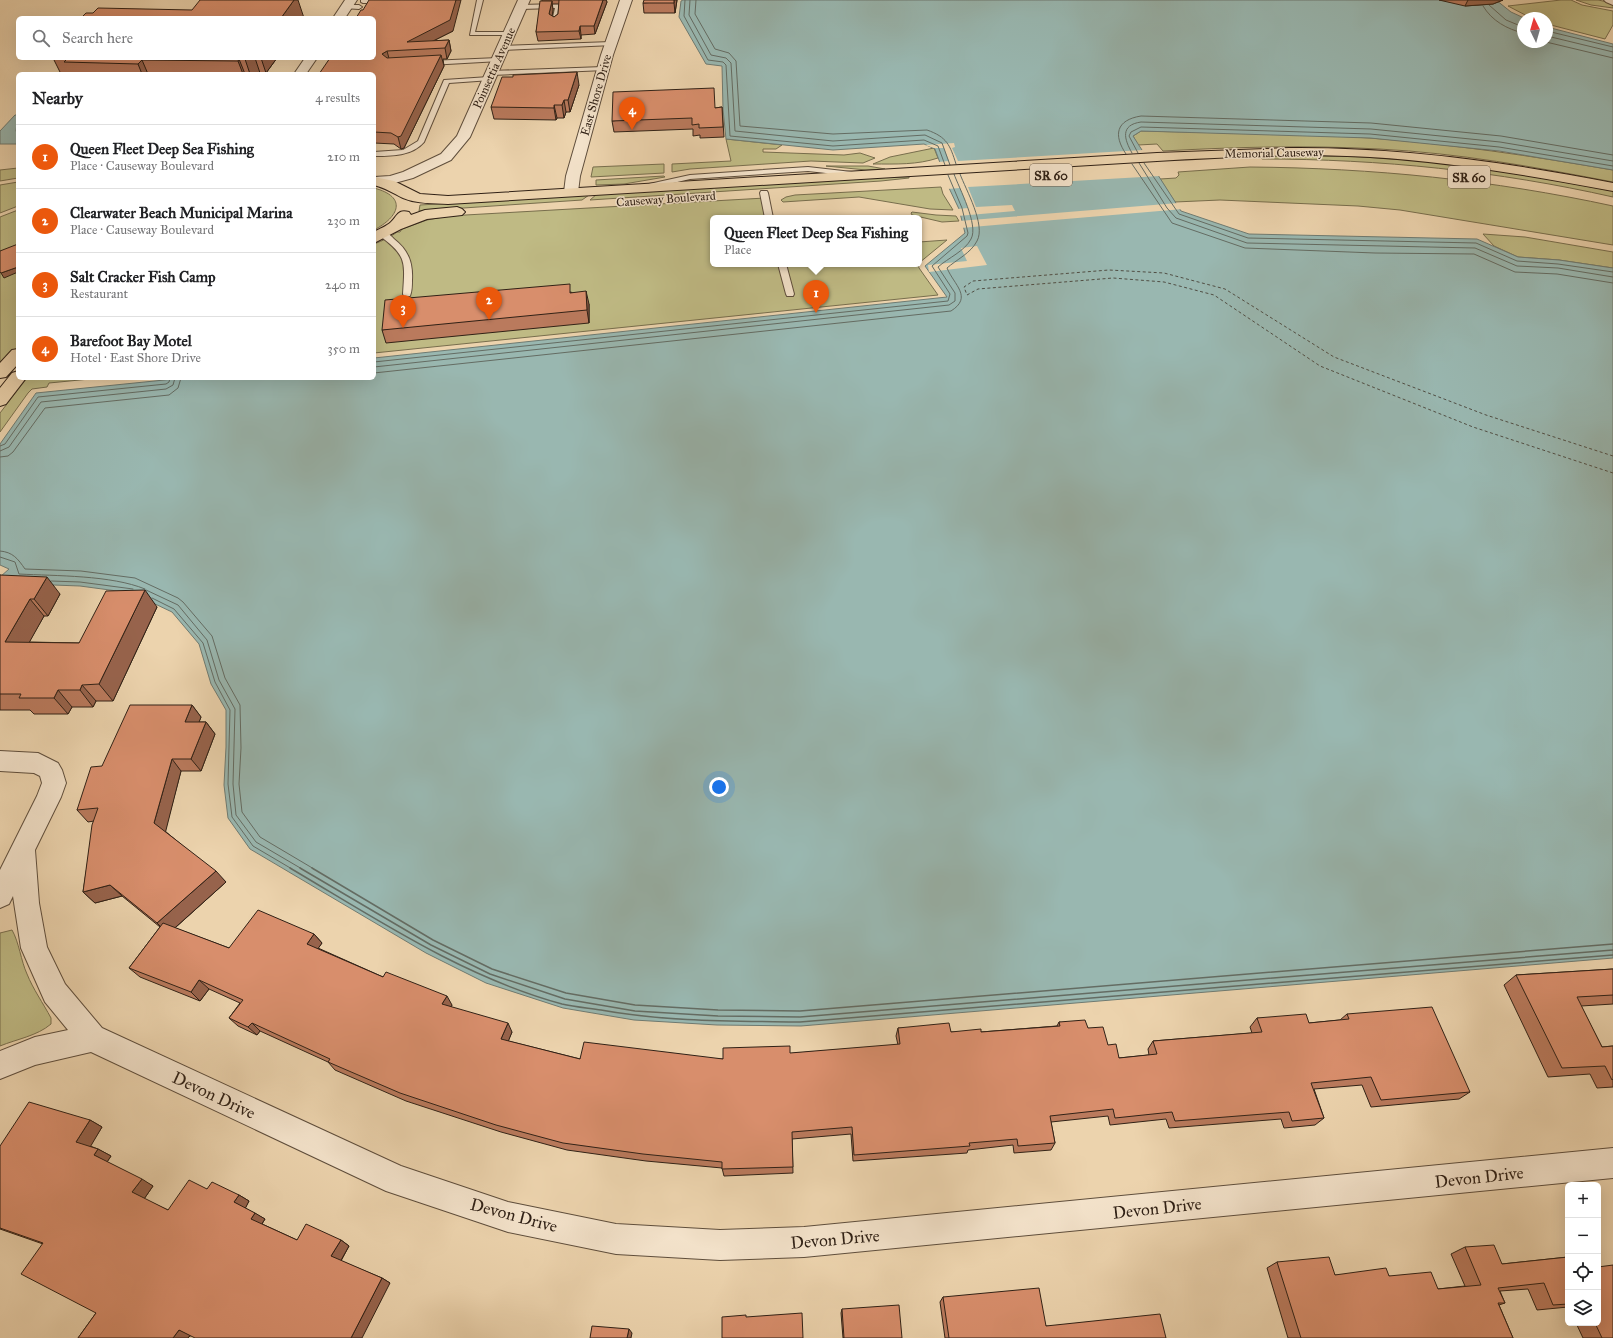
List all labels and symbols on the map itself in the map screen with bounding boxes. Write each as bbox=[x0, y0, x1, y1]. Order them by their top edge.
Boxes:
north arrow bbox=[1517, 12, 1553, 48]
street label: Poinsettia Avenue bbox=[470, 25, 518, 111]
street label: East Shore Drive bbox=[578, 53, 614, 137]
pin: 4 bbox=[619, 97, 645, 130]
street label: Memorial Causeway bbox=[1224, 145, 1324, 161]
road number: SR 60 bbox=[1030, 164, 1072, 186]
road number: SR 60 bbox=[1448, 166, 1490, 188]
street label: Causeway Boulevard bbox=[616, 189, 716, 209]
pin: 1 bbox=[803, 280, 829, 313]
pin: 2 bbox=[476, 287, 502, 320]
pin: 3 bbox=[390, 295, 416, 328]
your location bbox=[709, 777, 729, 797]
street label: Devon Drive bbox=[169, 1067, 259, 1124]
street label: Devon Drive bbox=[1434, 1162, 1525, 1193]
street label: Devon Drive bbox=[1112, 1193, 1203, 1224]
street label: Devon Drive bbox=[468, 1194, 560, 1237]
street label: Devon Drive bbox=[790, 1225, 880, 1254]

